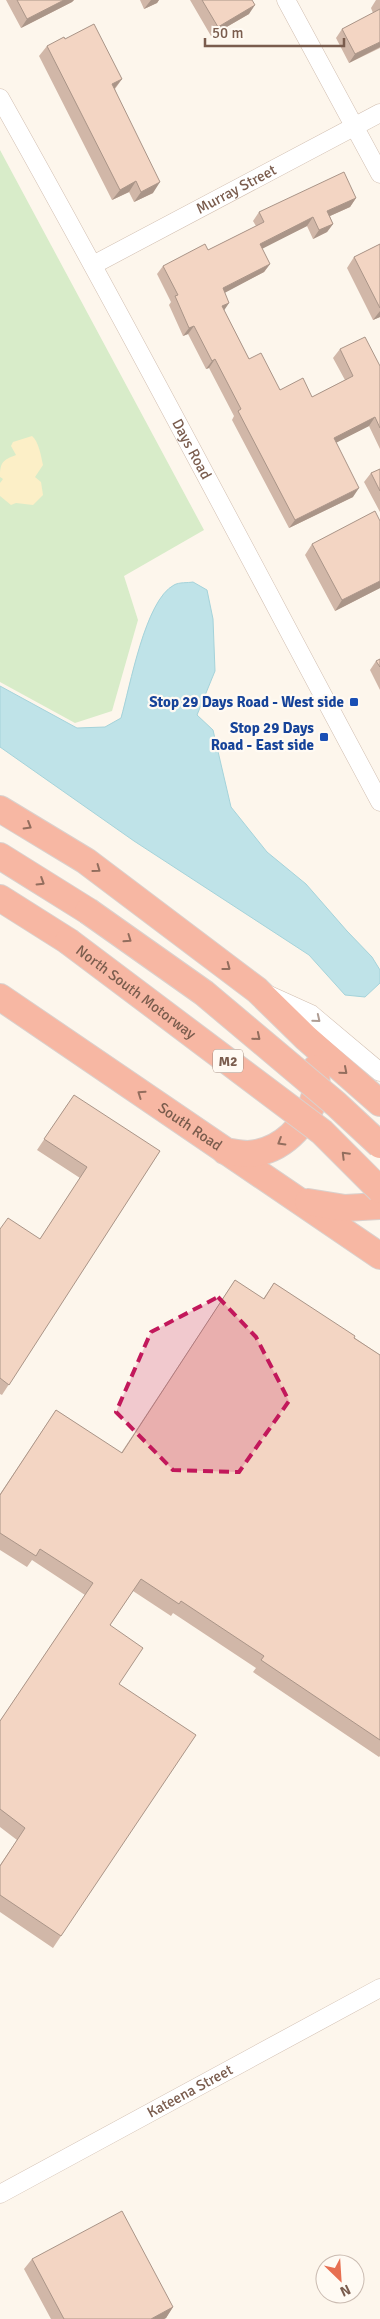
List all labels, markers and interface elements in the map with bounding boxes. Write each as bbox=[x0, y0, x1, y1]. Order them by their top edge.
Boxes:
scale bar bbox=[205, 15, 344, 47]
text: 50 m bbox=[212, 24, 243, 42]
street label: Murray Street bbox=[193, 161, 279, 218]
street label: Days Road bbox=[168, 416, 215, 482]
place label: Stop 29 Days Road - West side bbox=[149, 693, 344, 711]
marker: Stop 29 Days Road - West side bbox=[348, 696, 360, 708]
place label: Stop 29 Days Road - East side bbox=[211, 719, 314, 754]
marker: Stop 29 Days Road - East side bbox=[318, 731, 330, 743]
one-way arrow bbox=[23, 819, 32, 829]
one-way arrow bbox=[91, 863, 101, 872]
one-way arrow bbox=[36, 876, 45, 886]
one-way arrow bbox=[122, 933, 131, 942]
street label: North South Motorway bbox=[72, 941, 199, 1043]
one-way arrow bbox=[221, 961, 230, 969]
one-way arrow bbox=[311, 1013, 320, 1021]
one-way arrow bbox=[251, 1032, 260, 1040]
road number: M2 bbox=[213, 1050, 243, 1072]
one-way arrow bbox=[338, 1065, 347, 1074]
one-way arrow bbox=[137, 1091, 147, 1100]
street label: South Road bbox=[155, 1098, 225, 1155]
one-way arrow bbox=[278, 1136, 287, 1146]
one-way arrow bbox=[342, 1152, 351, 1161]
street label: Kateena Street bbox=[144, 2061, 236, 2122]
north arrow bbox=[315, 2254, 365, 2304]
text: N bbox=[337, 2281, 353, 2300]

